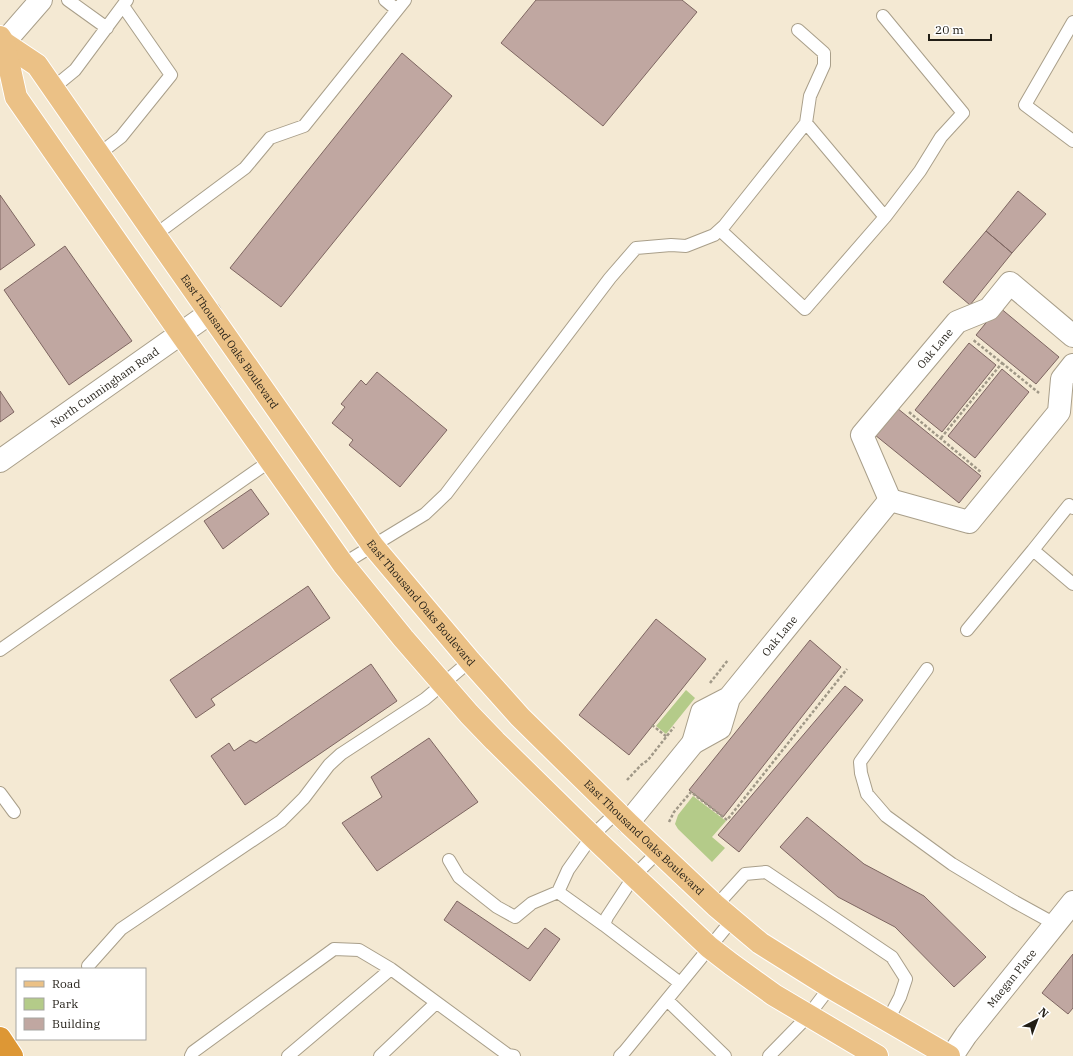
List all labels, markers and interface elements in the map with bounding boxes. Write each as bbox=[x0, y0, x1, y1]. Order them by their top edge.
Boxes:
scale bar bbox=[929, 16, 991, 42]
text: 20 m bbox=[935, 22, 964, 37]
street label: East Thousand Oaks Boulevard bbox=[178, 272, 282, 412]
street label: Oak Lane bbox=[914, 325, 956, 371]
street label: North Cunningham Road bbox=[48, 344, 162, 430]
street label: East Thousand Oaks Boulevard bbox=[364, 537, 478, 669]
street label: Oak Lane bbox=[759, 613, 800, 659]
street label: East Thousand Oaks Boulevard bbox=[581, 777, 707, 898]
street label: Maegan Place bbox=[984, 946, 1039, 1010]
legend bbox=[16, 968, 146, 1040]
text: Road bbox=[52, 976, 81, 991]
text: Park bbox=[52, 996, 78, 1011]
north arrow bbox=[1017, 1000, 1057, 1040]
text: N bbox=[1036, 1004, 1052, 1021]
text: Building bbox=[52, 1016, 100, 1031]

